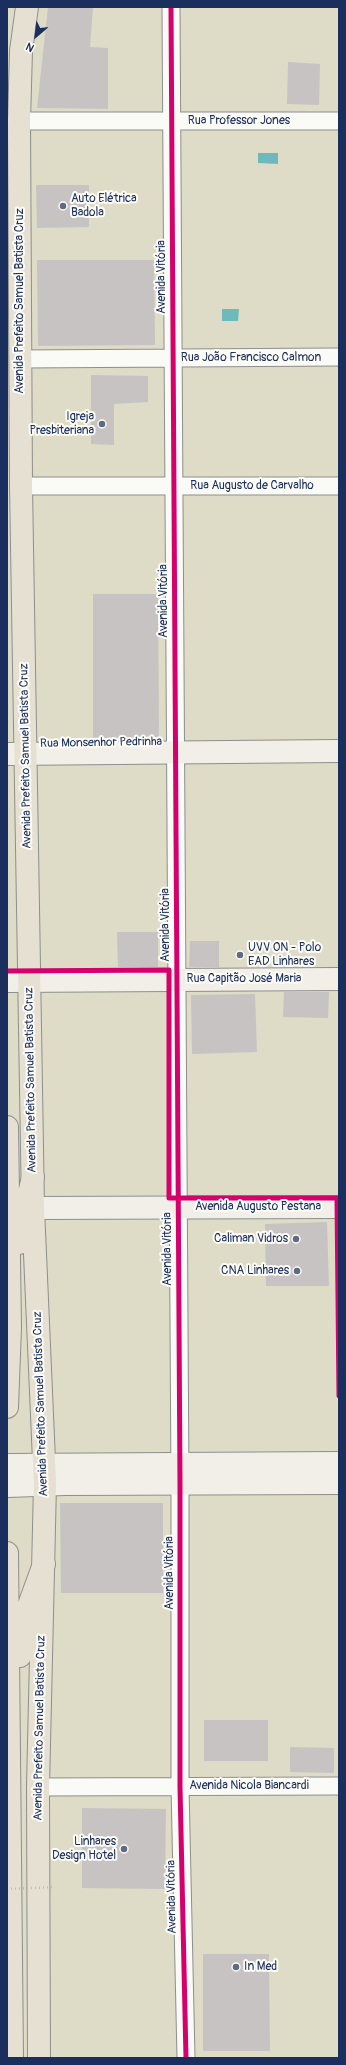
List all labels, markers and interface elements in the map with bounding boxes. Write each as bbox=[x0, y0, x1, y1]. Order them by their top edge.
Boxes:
north arrow bbox=[16, 16, 56, 56]
text: N bbox=[24, 40, 36, 55]
street label: Rua Professor Jones bbox=[188, 114, 290, 128]
place label: Auto Elétrica Badola bbox=[71, 192, 137, 220]
marker: Auto Elétrica Badola bbox=[58, 201, 68, 211]
street label: Avenida Prefeito Samuel Batista Cruz bbox=[13, 208, 27, 394]
street label: Avenida Vitória bbox=[155, 240, 169, 314]
street label: Rua João Francisco Calmon bbox=[181, 351, 321, 365]
place label: Igreja Presbiteriana bbox=[30, 410, 94, 438]
marker: Igreja Presbiteriana bbox=[97, 419, 107, 429]
street label: Rua Augusto de Carvalho bbox=[190, 479, 314, 493]
street label: Avenida Vitória bbox=[157, 564, 171, 638]
street label: Avenida Prefeito Samuel Batista Cruz bbox=[17, 663, 35, 849]
street label: Rua Monsenhor Pedrinha bbox=[40, 735, 162, 751]
street label: Avenida Vitória bbox=[159, 888, 173, 962]
place label: UVV ON - Polo EAD Linhares bbox=[248, 941, 321, 969]
marker: UVV ON - Polo EAD Linhares bbox=[235, 950, 245, 960]
street label: Rua Capitão José Maria bbox=[187, 972, 301, 986]
street label: Avenida Prefeito Samuel Batista Cruz bbox=[22, 987, 40, 1173]
street label: Avenida Augusto Pestana bbox=[195, 1200, 321, 1214]
street label: Avenida Vitória bbox=[161, 1212, 175, 1286]
place label: Caliman Vidros bbox=[214, 1232, 288, 1246]
marker: Caliman Vidros bbox=[291, 1234, 301, 1244]
place label: CNA Linhares bbox=[221, 1264, 289, 1278]
marker: CNA Linhares bbox=[292, 1266, 302, 1276]
street label: Avenida Prefeito Samuel Batista Cruz bbox=[31, 1311, 51, 1497]
street label: Avenida Vitória bbox=[163, 1536, 177, 1610]
street label: Avenida Prefeito Samuel Batista Cruz bbox=[31, 1635, 49, 1821]
street label: Avenida Nicola Biancardi bbox=[189, 1779, 309, 1793]
place label: Linhares Design Hotel bbox=[52, 1835, 116, 1863]
marker: Linhares Design Hotel bbox=[119, 1844, 129, 1854]
street label: Avenida Vitória bbox=[164, 1860, 180, 1934]
place label: In Med bbox=[244, 1960, 277, 1974]
marker: In Med bbox=[231, 1962, 241, 1972]

